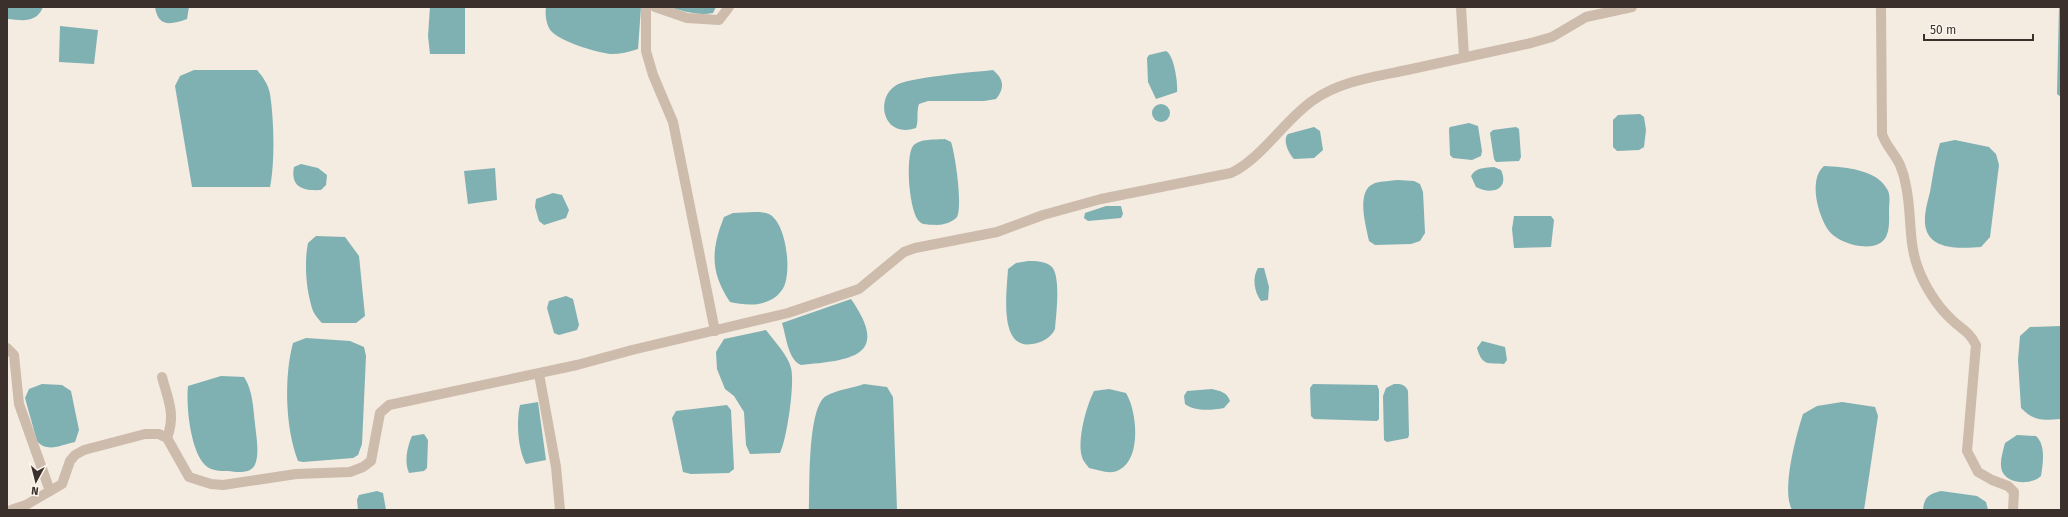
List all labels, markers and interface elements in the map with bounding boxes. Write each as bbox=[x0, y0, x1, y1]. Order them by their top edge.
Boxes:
scale bar bbox=[1924, 16, 2033, 42]
text: 50 m bbox=[1930, 23, 1956, 37]
north arrow bbox=[16, 461, 56, 501]
text: N bbox=[30, 484, 39, 497]

